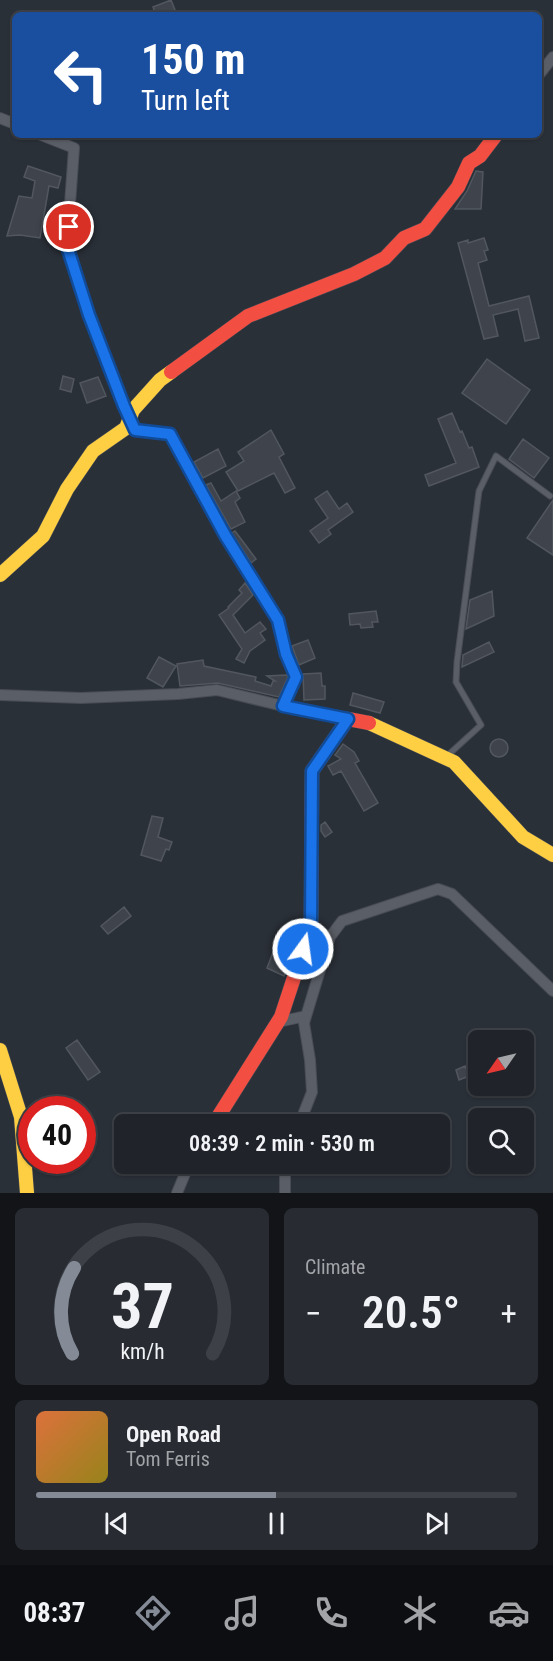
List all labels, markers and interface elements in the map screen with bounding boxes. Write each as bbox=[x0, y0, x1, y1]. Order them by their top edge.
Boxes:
text: 150 m bbox=[141, 35, 246, 84]
icon: left bbox=[42, 36, 120, 114]
text: Turn left bbox=[141, 85, 230, 117]
pin bbox=[43, 201, 94, 252]
icon: arrive bbox=[52, 210, 85, 243]
position arrow bbox=[271, 917, 335, 981]
north arrow bbox=[468, 1030, 534, 1096]
map controls bbox=[468, 1030, 534, 1174]
speed limit sign: 40 bbox=[18, 1096, 96, 1174]
button: search bbox=[468, 1108, 534, 1174]
text: 08:39 · 2 min · 530 m bbox=[189, 1131, 375, 1156]
text: Climate bbox=[305, 1255, 365, 1279]
text: 37 bbox=[110, 1270, 174, 1343]
text: 20.5° bbox=[362, 1286, 460, 1339]
text: − bbox=[305, 1294, 322, 1333]
text: + bbox=[501, 1294, 517, 1333]
text: km/h bbox=[120, 1339, 164, 1364]
text: Open Road bbox=[126, 1422, 221, 1447]
text: Tom Ferris bbox=[126, 1447, 210, 1471]
icon: previous bbox=[100, 1507, 133, 1540]
icon: pause bbox=[260, 1507, 293, 1540]
icon: next bbox=[420, 1507, 453, 1540]
icon: directions bbox=[132, 1592, 174, 1634]
icon: music bbox=[221, 1592, 263, 1634]
icon: phone bbox=[310, 1592, 352, 1634]
icon: climate bbox=[399, 1592, 441, 1634]
icon: car bbox=[488, 1592, 530, 1634]
text: 08:37 bbox=[23, 1597, 85, 1629]

